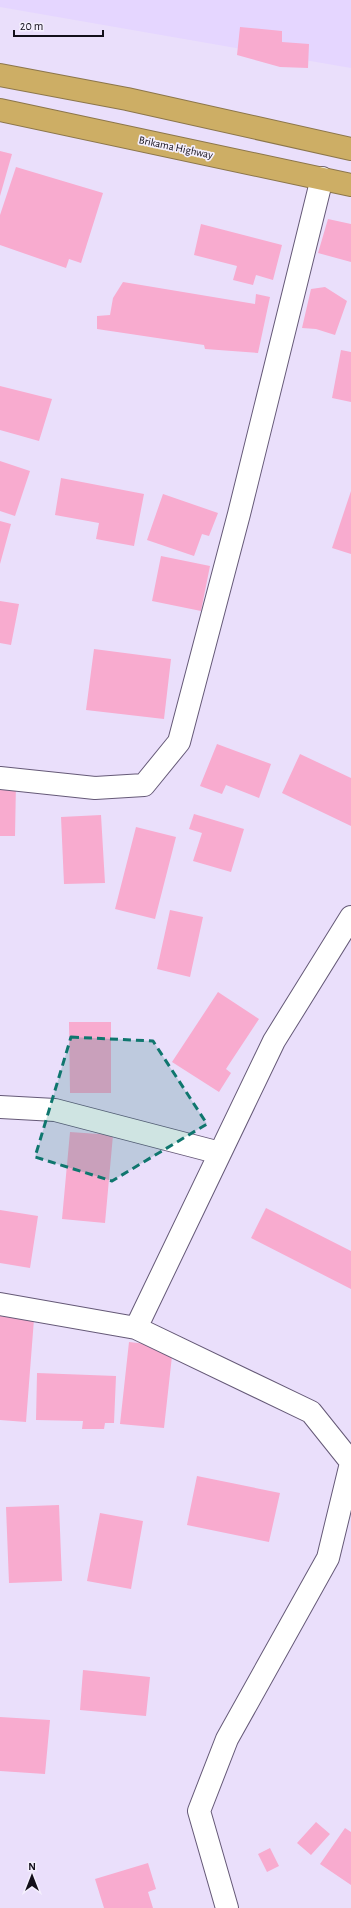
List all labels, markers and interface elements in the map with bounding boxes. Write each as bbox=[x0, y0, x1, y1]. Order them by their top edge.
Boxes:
scale bar bbox=[14, 12, 103, 38]
text: 20 m bbox=[20, 20, 43, 32]
street label: Brikama Highway bbox=[138, 134, 214, 161]
north arrow bbox=[12, 1856, 52, 1896]
text: N bbox=[28, 1861, 36, 1872]

